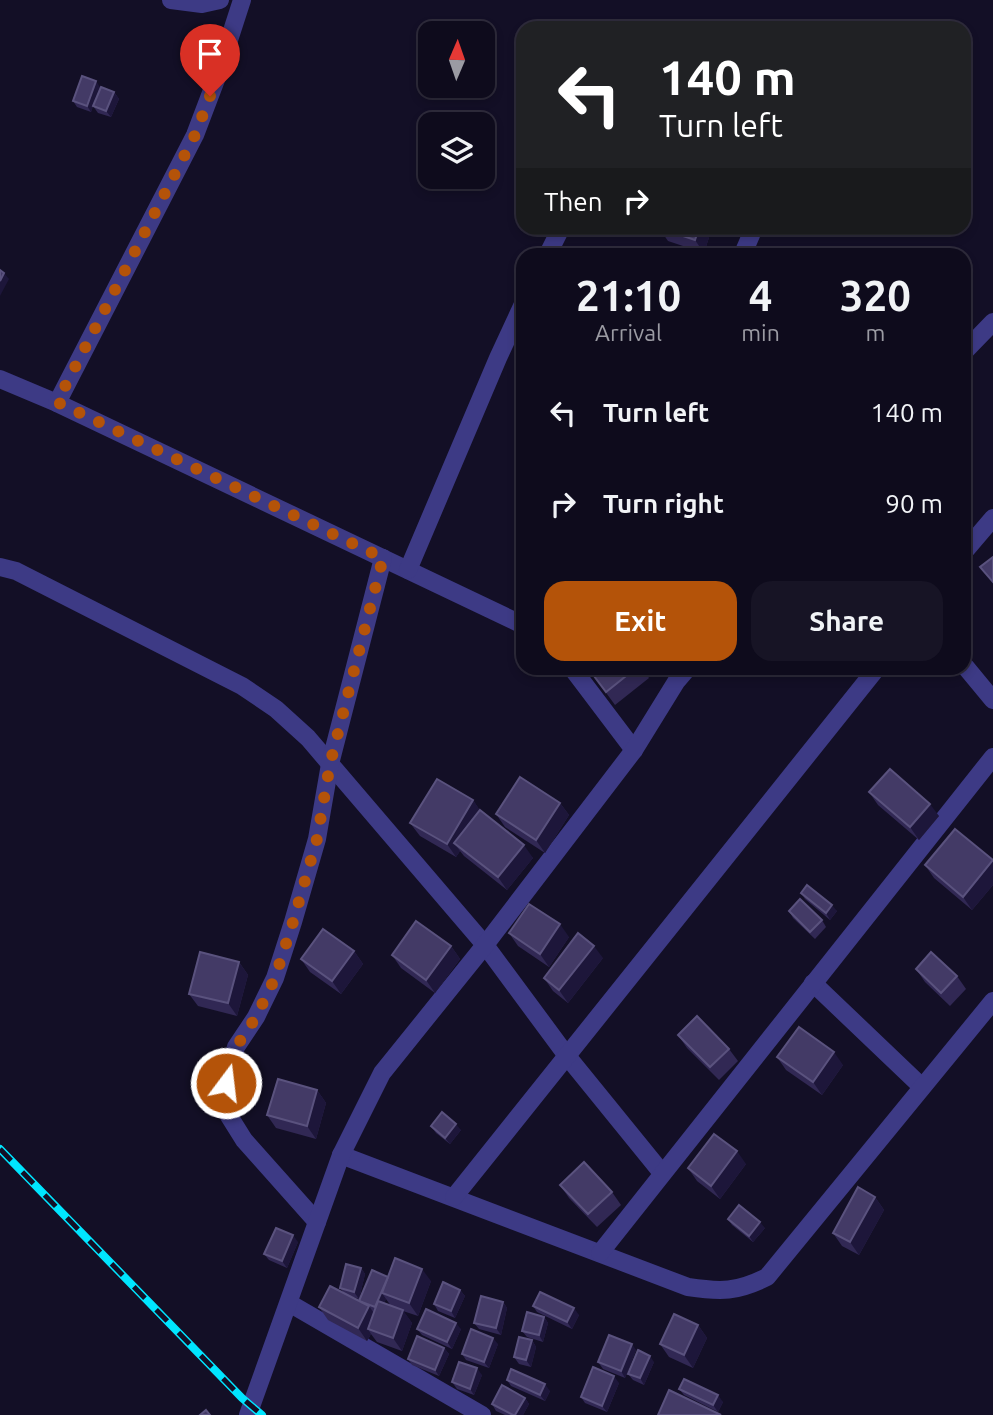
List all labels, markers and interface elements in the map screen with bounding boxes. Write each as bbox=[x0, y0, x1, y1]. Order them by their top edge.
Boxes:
north arrow bbox=[418, 21, 495, 98]
map controls bbox=[418, 21, 495, 189]
pin bbox=[180, 24, 240, 96]
icon: arrive bbox=[191, 35, 229, 73]
icon: left bbox=[544, 49, 635, 140]
text: 140 m bbox=[659, 49, 796, 104]
text: Turn left bbox=[659, 107, 783, 143]
button: layers bbox=[418, 112, 495, 189]
icon: right bbox=[617, 182, 655, 220]
text: Then bbox=[544, 187, 603, 216]
text: 21:10 bbox=[576, 272, 681, 319]
text: 4 bbox=[749, 272, 772, 319]
text: 320 bbox=[840, 272, 911, 319]
text: Arrival bbox=[595, 320, 662, 345]
text: min bbox=[741, 320, 780, 345]
text: m bbox=[865, 320, 885, 345]
icon: left bbox=[544, 394, 582, 432]
text: Turn left bbox=[603, 398, 709, 427]
text: 140 m bbox=[871, 398, 943, 427]
icon: right bbox=[544, 485, 582, 523]
text: Turn right bbox=[603, 489, 724, 518]
text: 90 m bbox=[885, 489, 943, 518]
button: Exit bbox=[544, 581, 737, 661]
button: Share bbox=[751, 581, 943, 661]
position arrow bbox=[189, 1046, 263, 1120]

